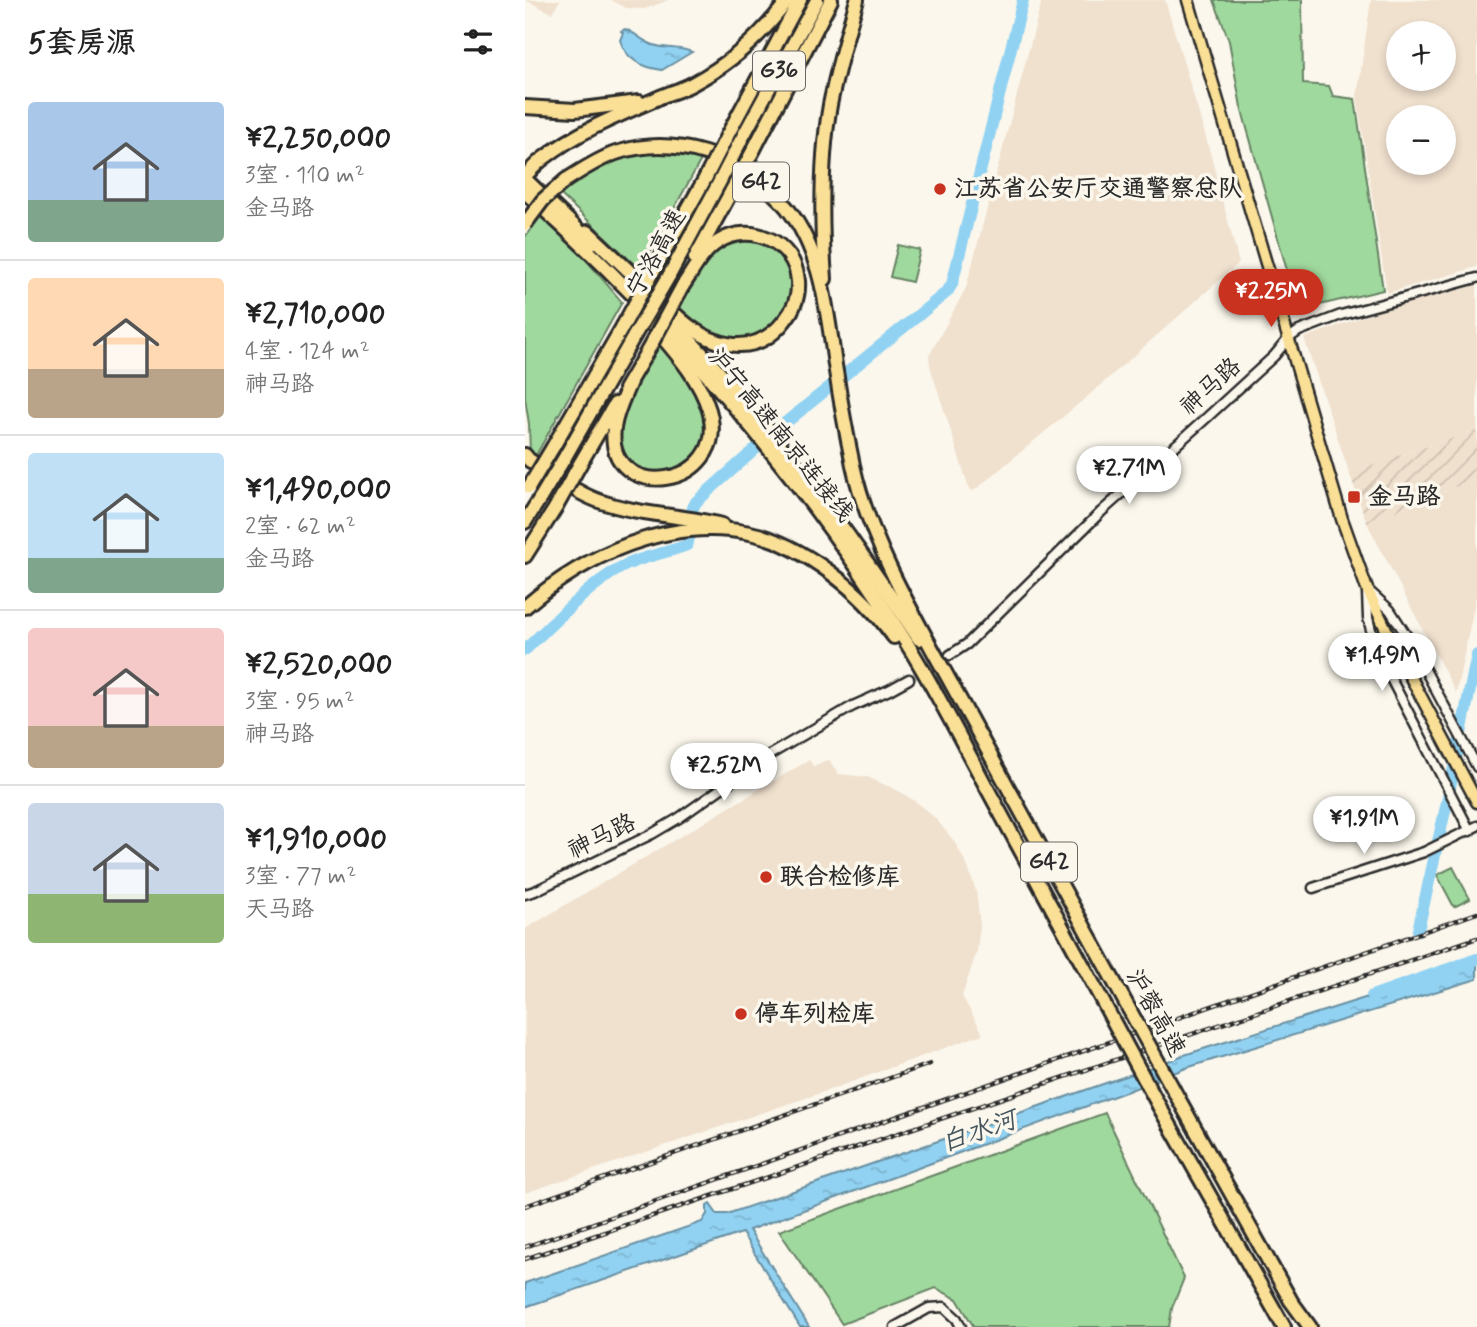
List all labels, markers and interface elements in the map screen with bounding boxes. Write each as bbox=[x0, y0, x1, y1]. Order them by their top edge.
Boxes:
map controls bbox=[1386, 21, 1456, 175]
button: + bbox=[1386, 21, 1456, 91]
icon: filters bbox=[459, 23, 497, 61]
text: 5套房源 bbox=[28, 24, 136, 63]
road number: G36 bbox=[753, 52, 805, 90]
button: − bbox=[1386, 105, 1456, 175]
text: ¥2,250,000 bbox=[245, 119, 391, 158]
icon: home bbox=[84, 130, 168, 214]
text: 3室 · 110 m² bbox=[245, 161, 365, 191]
road number: G42 bbox=[733, 162, 789, 202]
place label: 江苏省公安厅交通警察总队 bbox=[954, 174, 1242, 205]
marker: 江苏省公安厅交通警察总队 bbox=[932, 181, 948, 197]
text: 金马路 bbox=[245, 194, 314, 224]
street label: 宁洛高速 bbox=[620, 204, 694, 302]
pin: ¥2.25M bbox=[1214, 270, 1328, 329]
text: ¥2.25M bbox=[1234, 277, 1308, 307]
text: ¥2,710,000 bbox=[245, 295, 385, 334]
icon: home bbox=[84, 306, 168, 390]
text: 4室 · 124 m² bbox=[245, 337, 370, 367]
street label: 沪宁高速南京连接线 bbox=[700, 341, 860, 529]
street label: 神马路 bbox=[1174, 351, 1248, 423]
text: 神马路 bbox=[245, 370, 314, 400]
pin: ¥2.71M bbox=[1072, 447, 1186, 506]
text: ¥2.71M bbox=[1092, 454, 1166, 484]
text: ¥1,490,000 bbox=[245, 470, 391, 509]
icon: home bbox=[84, 481, 168, 565]
place label: 金马路 bbox=[1368, 482, 1441, 513]
marker: 金马路 bbox=[1346, 489, 1362, 505]
text: 2室 · 62 m² bbox=[245, 512, 356, 542]
text: 金马路 bbox=[245, 545, 314, 575]
pin: ¥1.49M bbox=[1325, 634, 1439, 693]
text: ¥1.49M bbox=[1344, 641, 1420, 671]
text: ¥2,520,000 bbox=[245, 645, 393, 684]
icon: home bbox=[84, 656, 168, 740]
text: 3室 · 95 m² bbox=[245, 687, 354, 717]
text: 神马路 bbox=[245, 720, 314, 750]
pin: ¥2.52M bbox=[667, 744, 781, 803]
text: ¥2.52M bbox=[686, 751, 762, 781]
pin: ¥1.91M bbox=[1307, 796, 1421, 856]
text: ¥1.91M bbox=[1329, 804, 1399, 834]
street label: 神马路 bbox=[563, 807, 641, 867]
text: ¥1,910,000 bbox=[245, 820, 387, 859]
icon: home bbox=[84, 831, 168, 915]
road number: G42 bbox=[1021, 842, 1077, 882]
text: 3室 · 77 m² bbox=[245, 862, 356, 892]
place label: 联合检修库 bbox=[780, 862, 900, 893]
marker: 联合检修库 bbox=[758, 869, 774, 885]
text: 天马路 bbox=[245, 895, 314, 925]
street label: 沪蓉高速 bbox=[1118, 964, 1192, 1062]
place label: 停车列检库 bbox=[755, 999, 875, 1030]
marker: 停车列检库 bbox=[733, 1006, 749, 1022]
water label: 白水河 bbox=[937, 1102, 1025, 1161]

